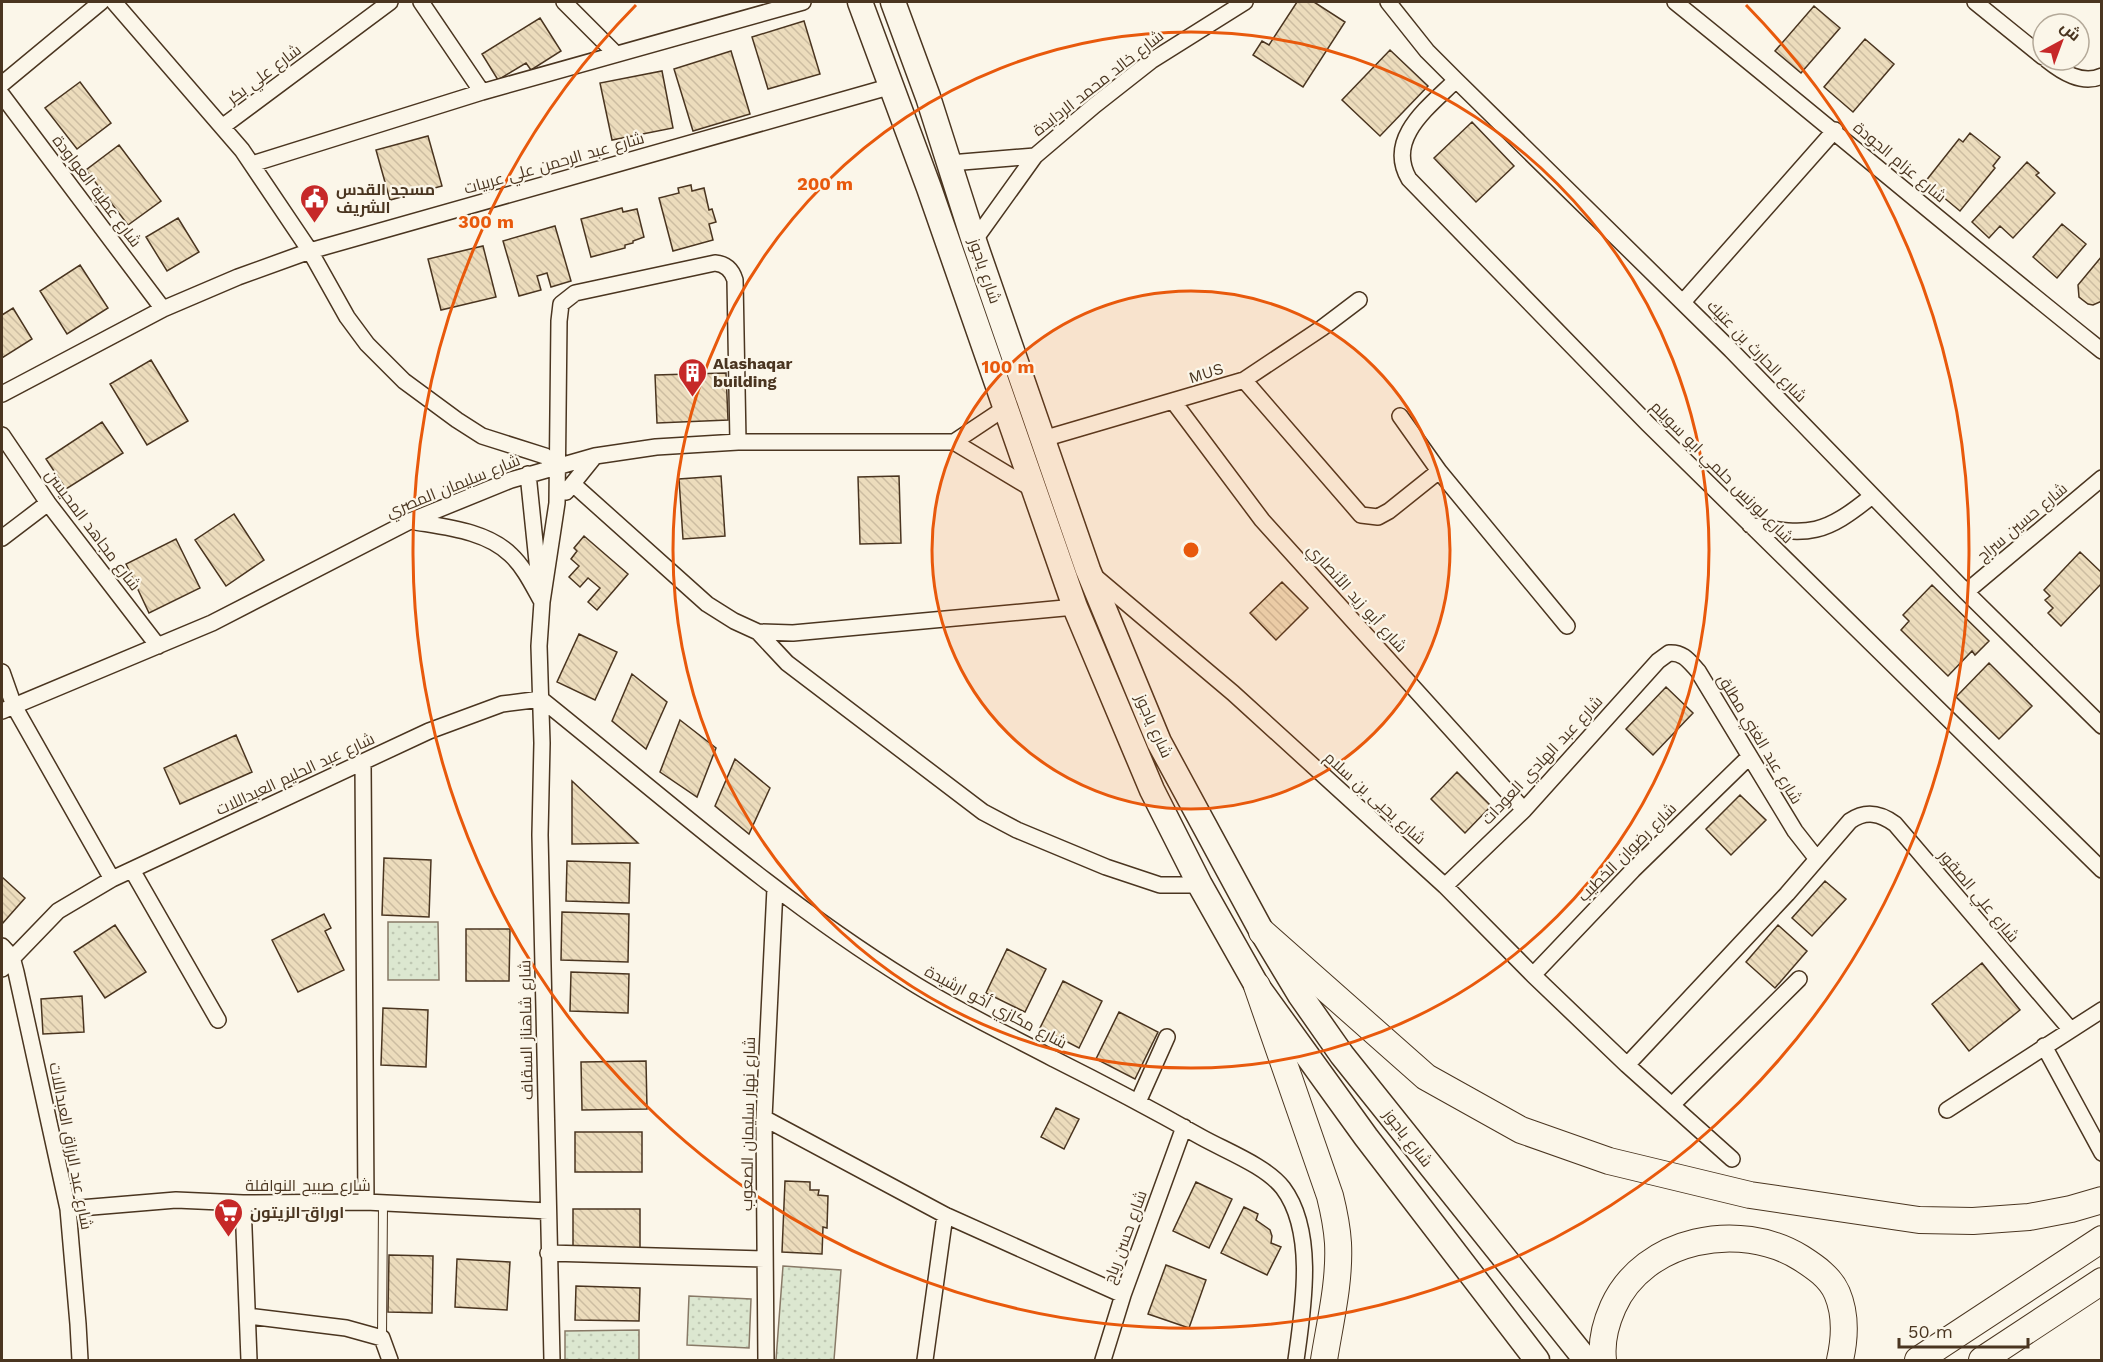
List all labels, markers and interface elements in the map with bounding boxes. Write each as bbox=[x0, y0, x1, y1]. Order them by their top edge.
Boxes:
north arrow bbox=[2031, 12, 2091, 72]
text: ش bbox=[2057, 17, 2084, 45]
street label: شارع خالد محمد الردايدة bbox=[1029, 26, 1168, 142]
street label: شارع علي بكر bbox=[222, 40, 307, 112]
street label: شارع عزام الجودة bbox=[1848, 118, 1950, 208]
street label: شارع عبد الرحمن علي عربيات bbox=[462, 128, 648, 202]
street label: شارع عطية العواودة bbox=[47, 131, 145, 252]
text: 200 m bbox=[797, 173, 853, 194]
place label: مسجد القدس الشريف bbox=[336, 180, 435, 217]
public building icon: مسجد القدس الشريف bbox=[299, 182, 331, 224]
text: 300 m bbox=[458, 211, 514, 232]
street label: شارع ياجوز bbox=[963, 235, 1005, 307]
street label: شارع الحارث بن عتيك bbox=[1702, 296, 1811, 407]
place label: Alashaqar building bbox=[713, 354, 792, 391]
building icon: Alashaqar building bbox=[676, 356, 708, 398]
text: 100 m bbox=[981, 356, 1035, 377]
street label: MUS bbox=[1186, 359, 1226, 387]
street label: شارع لورنس حلمي ابو سويلم bbox=[1644, 397, 1797, 550]
street label: شارع سليمان المصري bbox=[383, 450, 524, 525]
street label: شارع مجاهد المحيسن bbox=[40, 466, 145, 595]
street label: شارع حسين سراج bbox=[1973, 479, 2072, 567]
centre of rings bbox=[1181, 540, 1201, 560]
street label: شارع أبو زيد الأنصاري bbox=[1300, 540, 1411, 659]
street label: شارع عبد الغني مطلق bbox=[1710, 671, 1806, 809]
street label: شارع ياجوز bbox=[1129, 690, 1176, 762]
street label: شارع عبد الهادي العودات bbox=[1477, 692, 1609, 831]
street label: شارع عبد الحليم العبداللات bbox=[213, 729, 378, 821]
street label: شارع يحيى بن سلام bbox=[1319, 748, 1430, 850]
street label: شارع رضوان الخطيب bbox=[1574, 799, 1682, 907]
street label: شارع علي الصقور bbox=[1931, 845, 2023, 948]
street label: شارع شاهناز السقاف bbox=[515, 960, 539, 1100]
street label: شارع مكازي أخو ارشيدة bbox=[920, 961, 1070, 1056]
street label: شارع نهار سليمان الصعوب bbox=[737, 1037, 761, 1211]
street label: شارع عبد الرزاق العبداللات bbox=[43, 1061, 97, 1232]
street label: شارع ياجوز bbox=[1377, 1105, 1436, 1172]
street label: شارع صبيح النوافلة bbox=[245, 1176, 371, 1197]
street label: شارع حسن رباح bbox=[1099, 1188, 1153, 1287]
supermarket icon: اوراق الزيتون bbox=[213, 1196, 245, 1238]
place label: اوراق الزيتون bbox=[250, 1203, 344, 1222]
scale bar bbox=[1899, 1311, 2028, 1349]
text: 50 m bbox=[1908, 1321, 1953, 1342]

